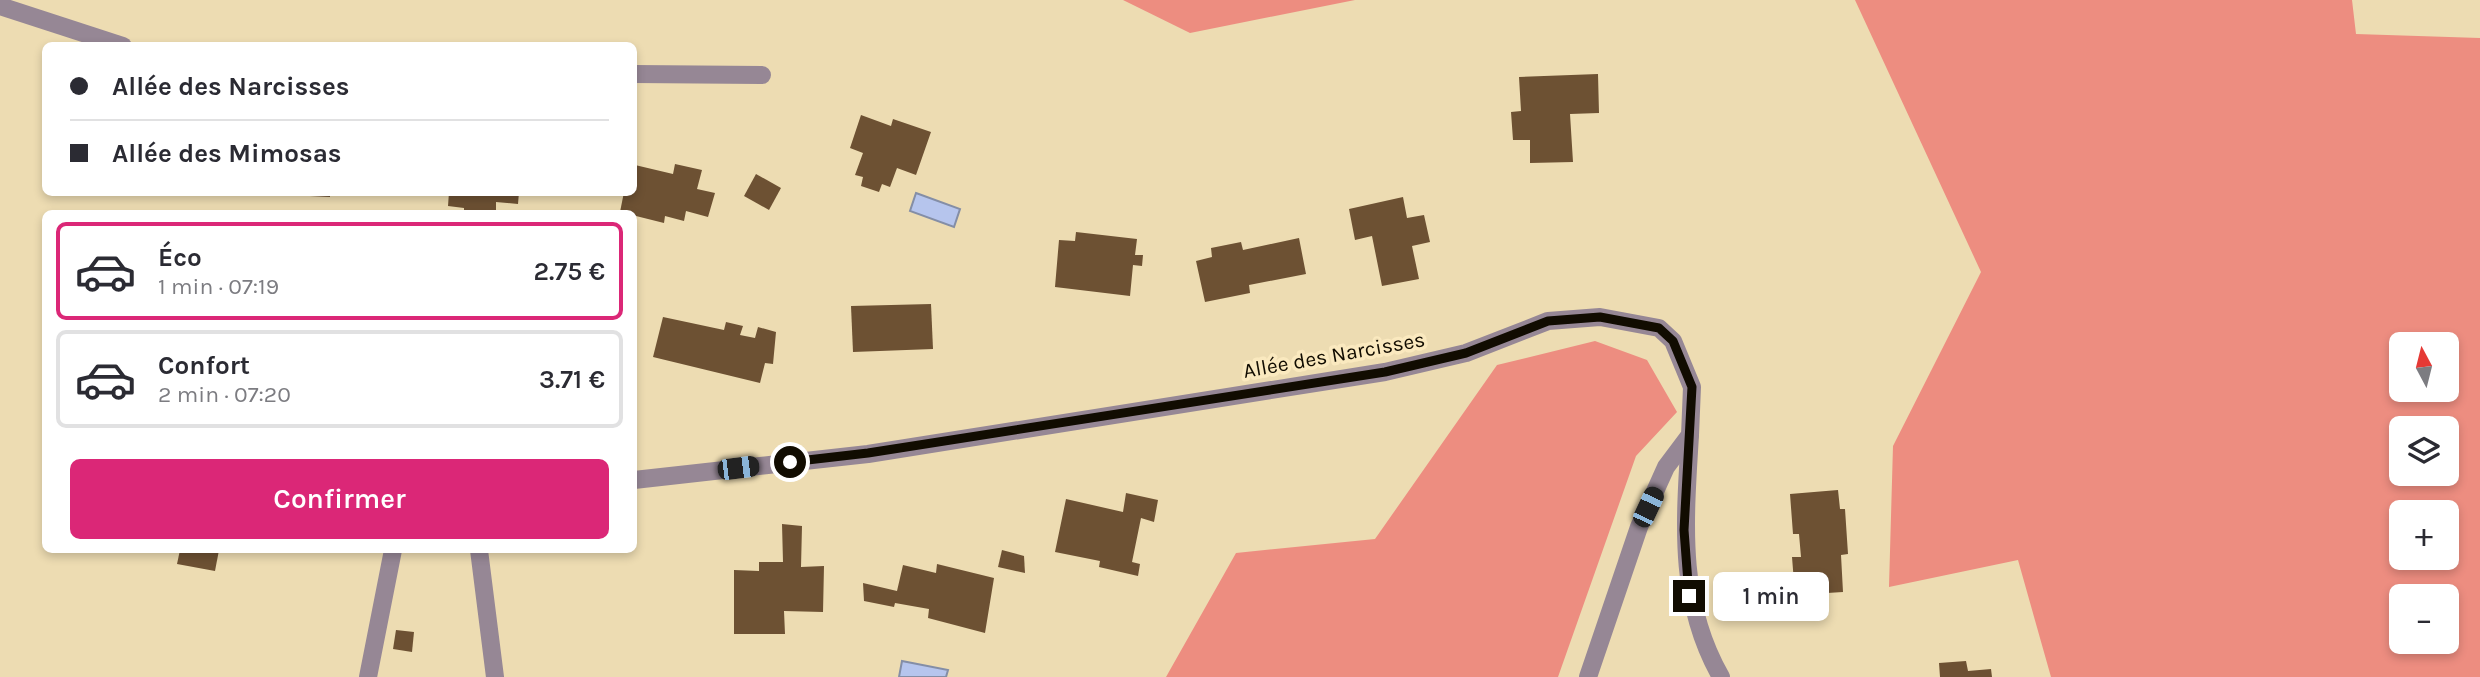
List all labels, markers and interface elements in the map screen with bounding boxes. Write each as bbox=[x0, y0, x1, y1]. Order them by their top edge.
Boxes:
text: Allée des Narcisses bbox=[112, 71, 350, 102]
text: Allée des Mimosas bbox=[112, 138, 342, 169]
icon: car bbox=[74, 240, 137, 303]
text: Éco bbox=[158, 242, 202, 273]
text: 2.75 € bbox=[534, 256, 605, 287]
text: 1 min · 07:19 bbox=[158, 273, 279, 300]
street label: Allée des Narcisses bbox=[1241, 327, 1427, 383]
north arrow bbox=[2389, 332, 2459, 402]
map controls bbox=[2389, 332, 2459, 654]
icon: car bbox=[74, 348, 137, 411]
text: Confort bbox=[158, 350, 250, 381]
text: 3.71 € bbox=[539, 364, 605, 395]
text: 2 min · 07:20 bbox=[158, 381, 291, 408]
button: layers bbox=[2389, 416, 2459, 486]
route start bbox=[774, 446, 806, 478]
car bbox=[716, 455, 761, 481]
button: Confirmer bbox=[70, 459, 609, 539]
car bbox=[1630, 484, 1667, 530]
button: + bbox=[2389, 500, 2459, 570]
callout: 1 min bbox=[1714, 572, 1829, 620]
route end bbox=[1673, 580, 1705, 612]
text: 1 min bbox=[1742, 583, 1800, 610]
button: − bbox=[2389, 584, 2459, 654]

